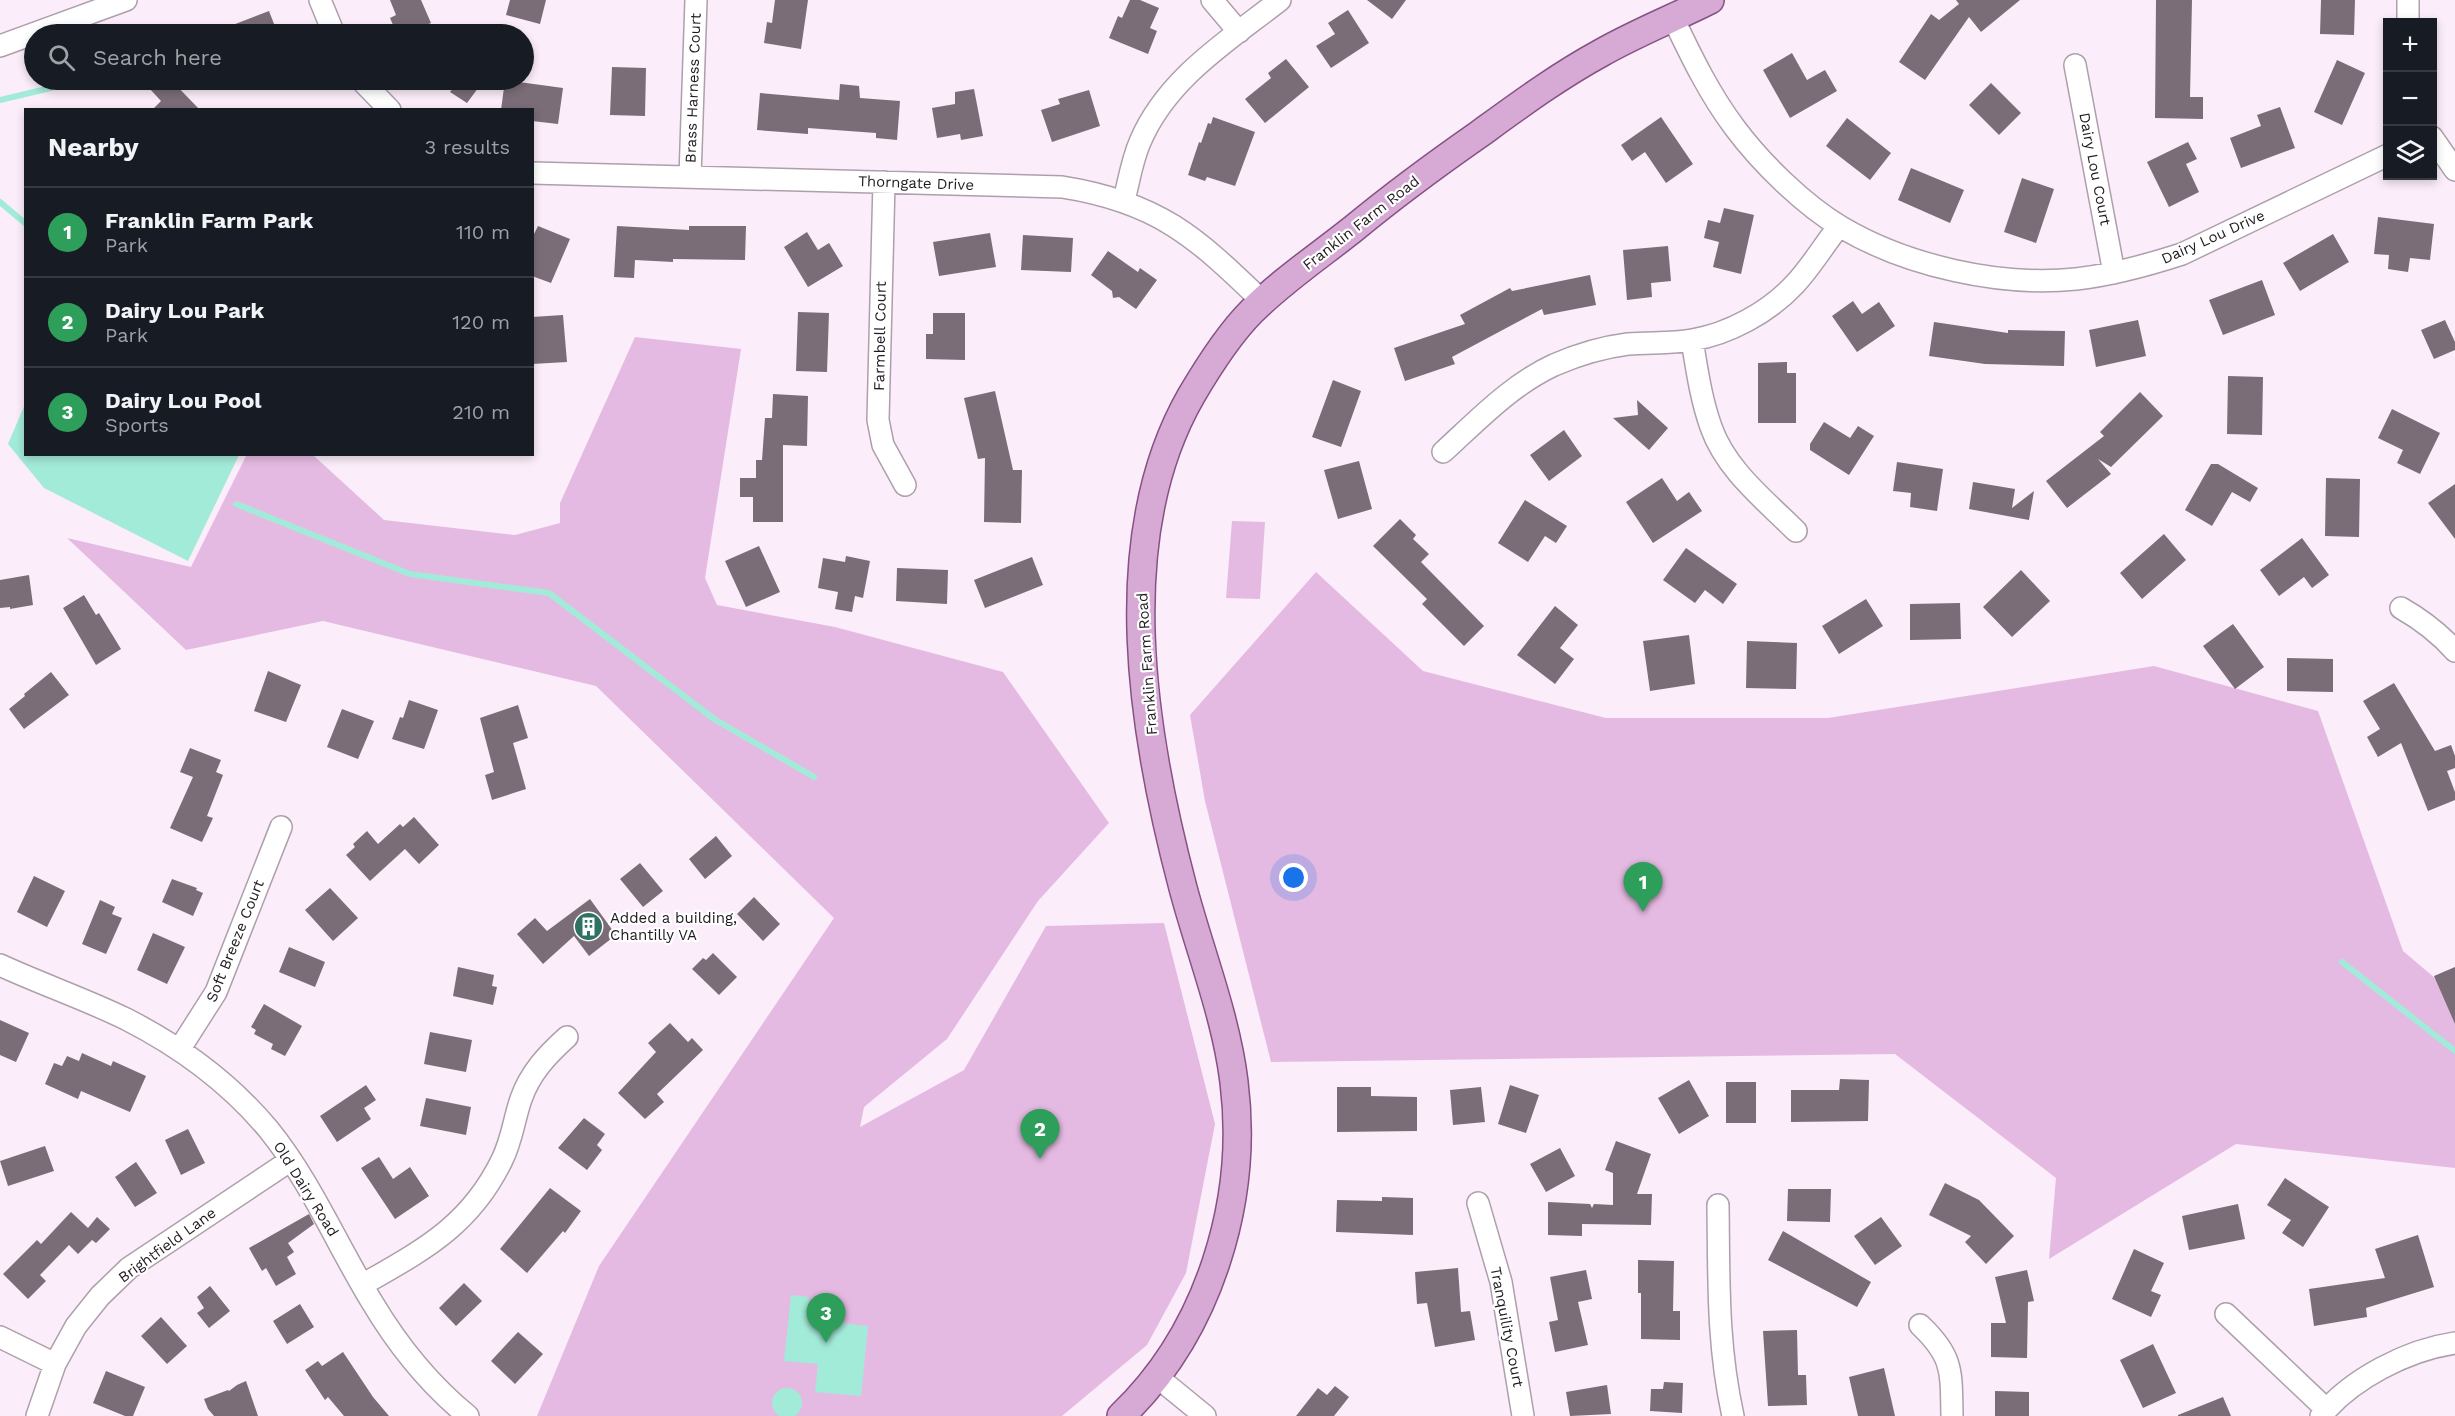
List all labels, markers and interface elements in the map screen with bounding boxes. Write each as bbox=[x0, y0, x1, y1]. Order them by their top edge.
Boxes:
street label: Brass Harness Court bbox=[681, 12, 705, 163]
map controls bbox=[2383, 18, 2437, 180]
button: + bbox=[2383, 18, 2437, 72]
search box bbox=[24, 24, 534, 90]
icon: search bbox=[45, 41, 78, 74]
text: Search here bbox=[93, 45, 222, 70]
button: − bbox=[2383, 72, 2437, 126]
street label: Dairy Lou Court bbox=[2075, 111, 2115, 228]
button: layers bbox=[2383, 126, 2437, 180]
text: Nearby bbox=[48, 132, 139, 162]
text: 3 results bbox=[425, 135, 510, 159]
street label: Thorngate Drive bbox=[858, 172, 974, 194]
street label: Franklin Farm Road bbox=[1299, 172, 1423, 274]
street label: Dairy Lou Drive bbox=[2158, 206, 2268, 268]
text: Franklin Farm Park bbox=[105, 208, 313, 233]
text: 1 bbox=[63, 220, 72, 244]
text: 110 m bbox=[456, 220, 510, 244]
text: Park bbox=[105, 233, 148, 257]
street label: Farmbell Court bbox=[870, 280, 890, 391]
text: Dairy Lou Park bbox=[105, 298, 264, 323]
text: 2 bbox=[62, 310, 73, 334]
text: 120 m bbox=[452, 310, 510, 334]
text: Park bbox=[105, 323, 148, 347]
text: Dairy Lou Pool bbox=[105, 388, 262, 413]
text: 3 bbox=[62, 400, 73, 424]
text: 210 m bbox=[452, 400, 510, 424]
text: Sports bbox=[105, 413, 169, 437]
street label: Franklin Farm Road bbox=[1133, 592, 1161, 736]
pin: 1 bbox=[1624, 862, 1662, 912]
your location bbox=[1279, 863, 1308, 892]
street label: Soft Breeze Court bbox=[202, 877, 268, 1005]
place label: Added a building, Chantilly VA bbox=[610, 909, 737, 944]
building icon: Added a building, Chantilly VA bbox=[573, 911, 605, 943]
pin: 2 bbox=[1020, 1110, 1060, 1159]
street label: Old Dairy Road bbox=[270, 1138, 342, 1240]
street label: Brightfield Lane bbox=[115, 1204, 219, 1286]
street label: Tranquility Court bbox=[1487, 1265, 1528, 1389]
pin: 3 bbox=[806, 1294, 846, 1343]

